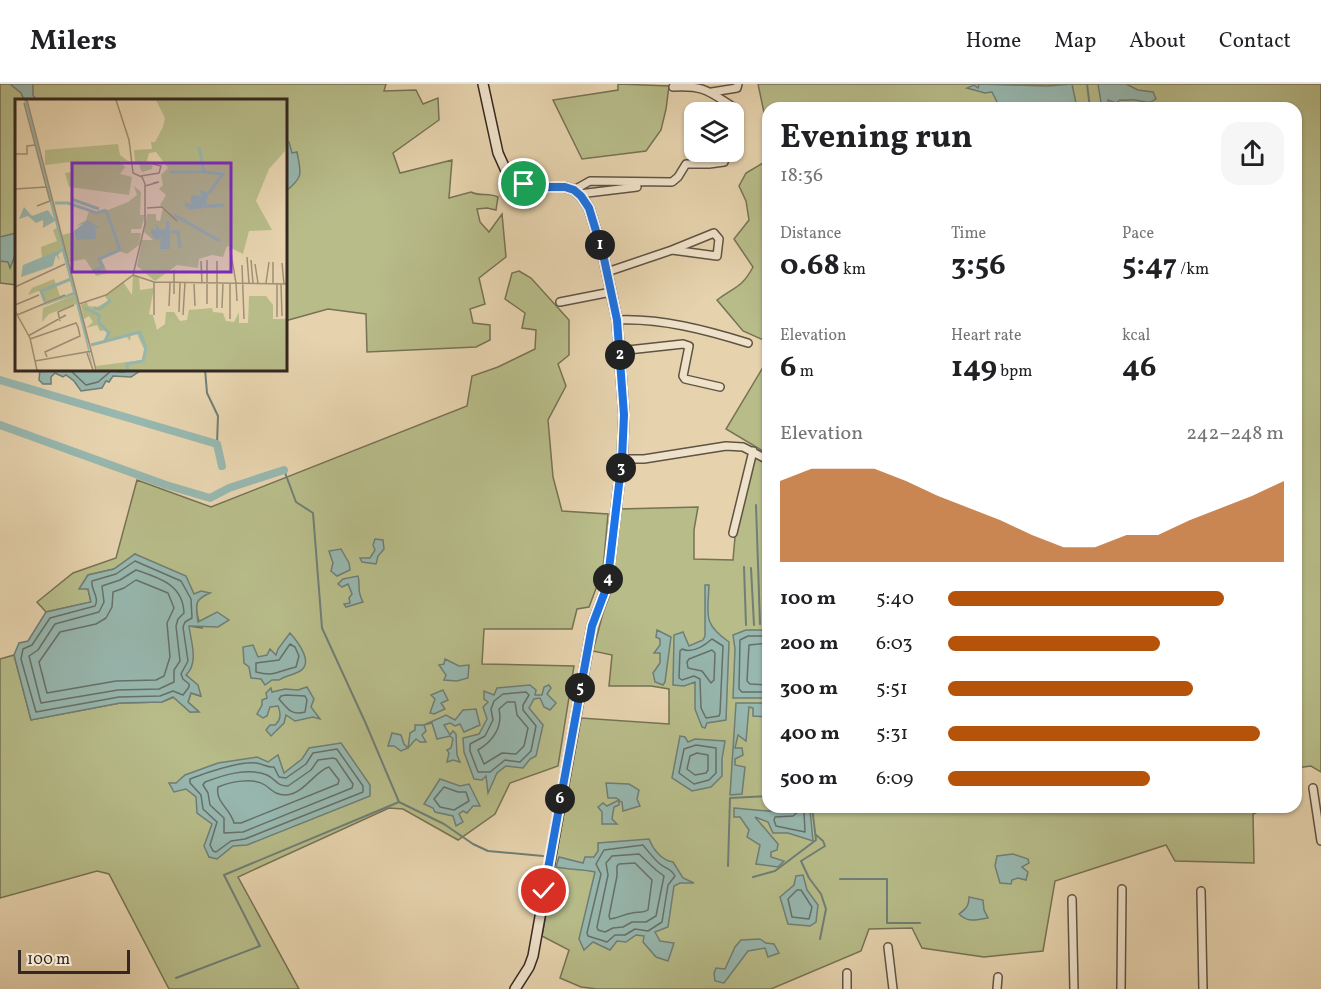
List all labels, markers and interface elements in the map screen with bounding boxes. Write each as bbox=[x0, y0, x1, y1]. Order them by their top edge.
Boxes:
text: Milers bbox=[30, 22, 117, 61]
text: Home bbox=[966, 27, 1021, 56]
text: Map bbox=[1054, 27, 1096, 56]
text: About bbox=[1129, 27, 1186, 56]
text: Contact bbox=[1219, 27, 1291, 56]
inset map bbox=[15, 99, 286, 370]
map controls bbox=[684, 102, 744, 162]
button: layers bbox=[684, 102, 744, 162]
text: Evening run bbox=[780, 116, 973, 162]
button: share bbox=[1221, 122, 1284, 185]
pin bbox=[498, 158, 549, 209]
text: 18:36 bbox=[780, 162, 823, 190]
icon: arrive bbox=[507, 167, 540, 200]
text: Distance bbox=[780, 223, 841, 245]
text: Time bbox=[951, 223, 986, 245]
text: Pace bbox=[1122, 223, 1154, 245]
pin: 1 bbox=[585, 230, 615, 260]
text: 1 bbox=[597, 234, 603, 256]
text: 0.68 bbox=[780, 245, 840, 287]
text: 3:56 bbox=[951, 245, 1006, 287]
text: 5:47 bbox=[1122, 245, 1177, 287]
text: km bbox=[840, 259, 866, 281]
text: /km bbox=[1177, 259, 1209, 281]
text: Elevation bbox=[780, 325, 847, 347]
text: Heart rate bbox=[951, 325, 1022, 347]
text: kcal bbox=[1122, 325, 1150, 347]
pin: 2 bbox=[605, 340, 635, 370]
text: 2 bbox=[616, 344, 624, 366]
text: 6 bbox=[780, 347, 796, 389]
text: 149 bbox=[951, 347, 997, 389]
text: 46 bbox=[1122, 347, 1157, 389]
text: m bbox=[796, 361, 814, 383]
text: bpm bbox=[997, 361, 1032, 383]
text: Elevation bbox=[780, 420, 863, 448]
text: 242–248 m bbox=[1186, 420, 1284, 448]
pin: 3 bbox=[606, 453, 636, 483]
text: 3 bbox=[617, 457, 625, 479]
pin: 4 bbox=[593, 564, 623, 594]
text: 4 bbox=[603, 568, 613, 590]
text: 100 m bbox=[780, 585, 836, 613]
text: 5:40 bbox=[876, 585, 914, 613]
text: 200 m bbox=[780, 630, 838, 658]
text: 6:03 bbox=[876, 630, 913, 658]
pin: 5 bbox=[565, 673, 595, 703]
text: 300 m bbox=[780, 675, 838, 703]
text: 5:51 bbox=[876, 675, 908, 703]
text: 5 bbox=[576, 677, 584, 699]
text: 400 m bbox=[780, 720, 840, 748]
text: 5:31 bbox=[876, 720, 908, 748]
text: 500 m bbox=[780, 765, 838, 793]
text: 6:09 bbox=[876, 765, 913, 793]
pin: 6 bbox=[545, 784, 575, 814]
text: 6 bbox=[556, 788, 564, 810]
pin bbox=[518, 865, 569, 916]
icon: check bbox=[527, 874, 560, 907]
scale bar bbox=[18, 947, 130, 974]
text: 100 m bbox=[27, 949, 70, 971]

